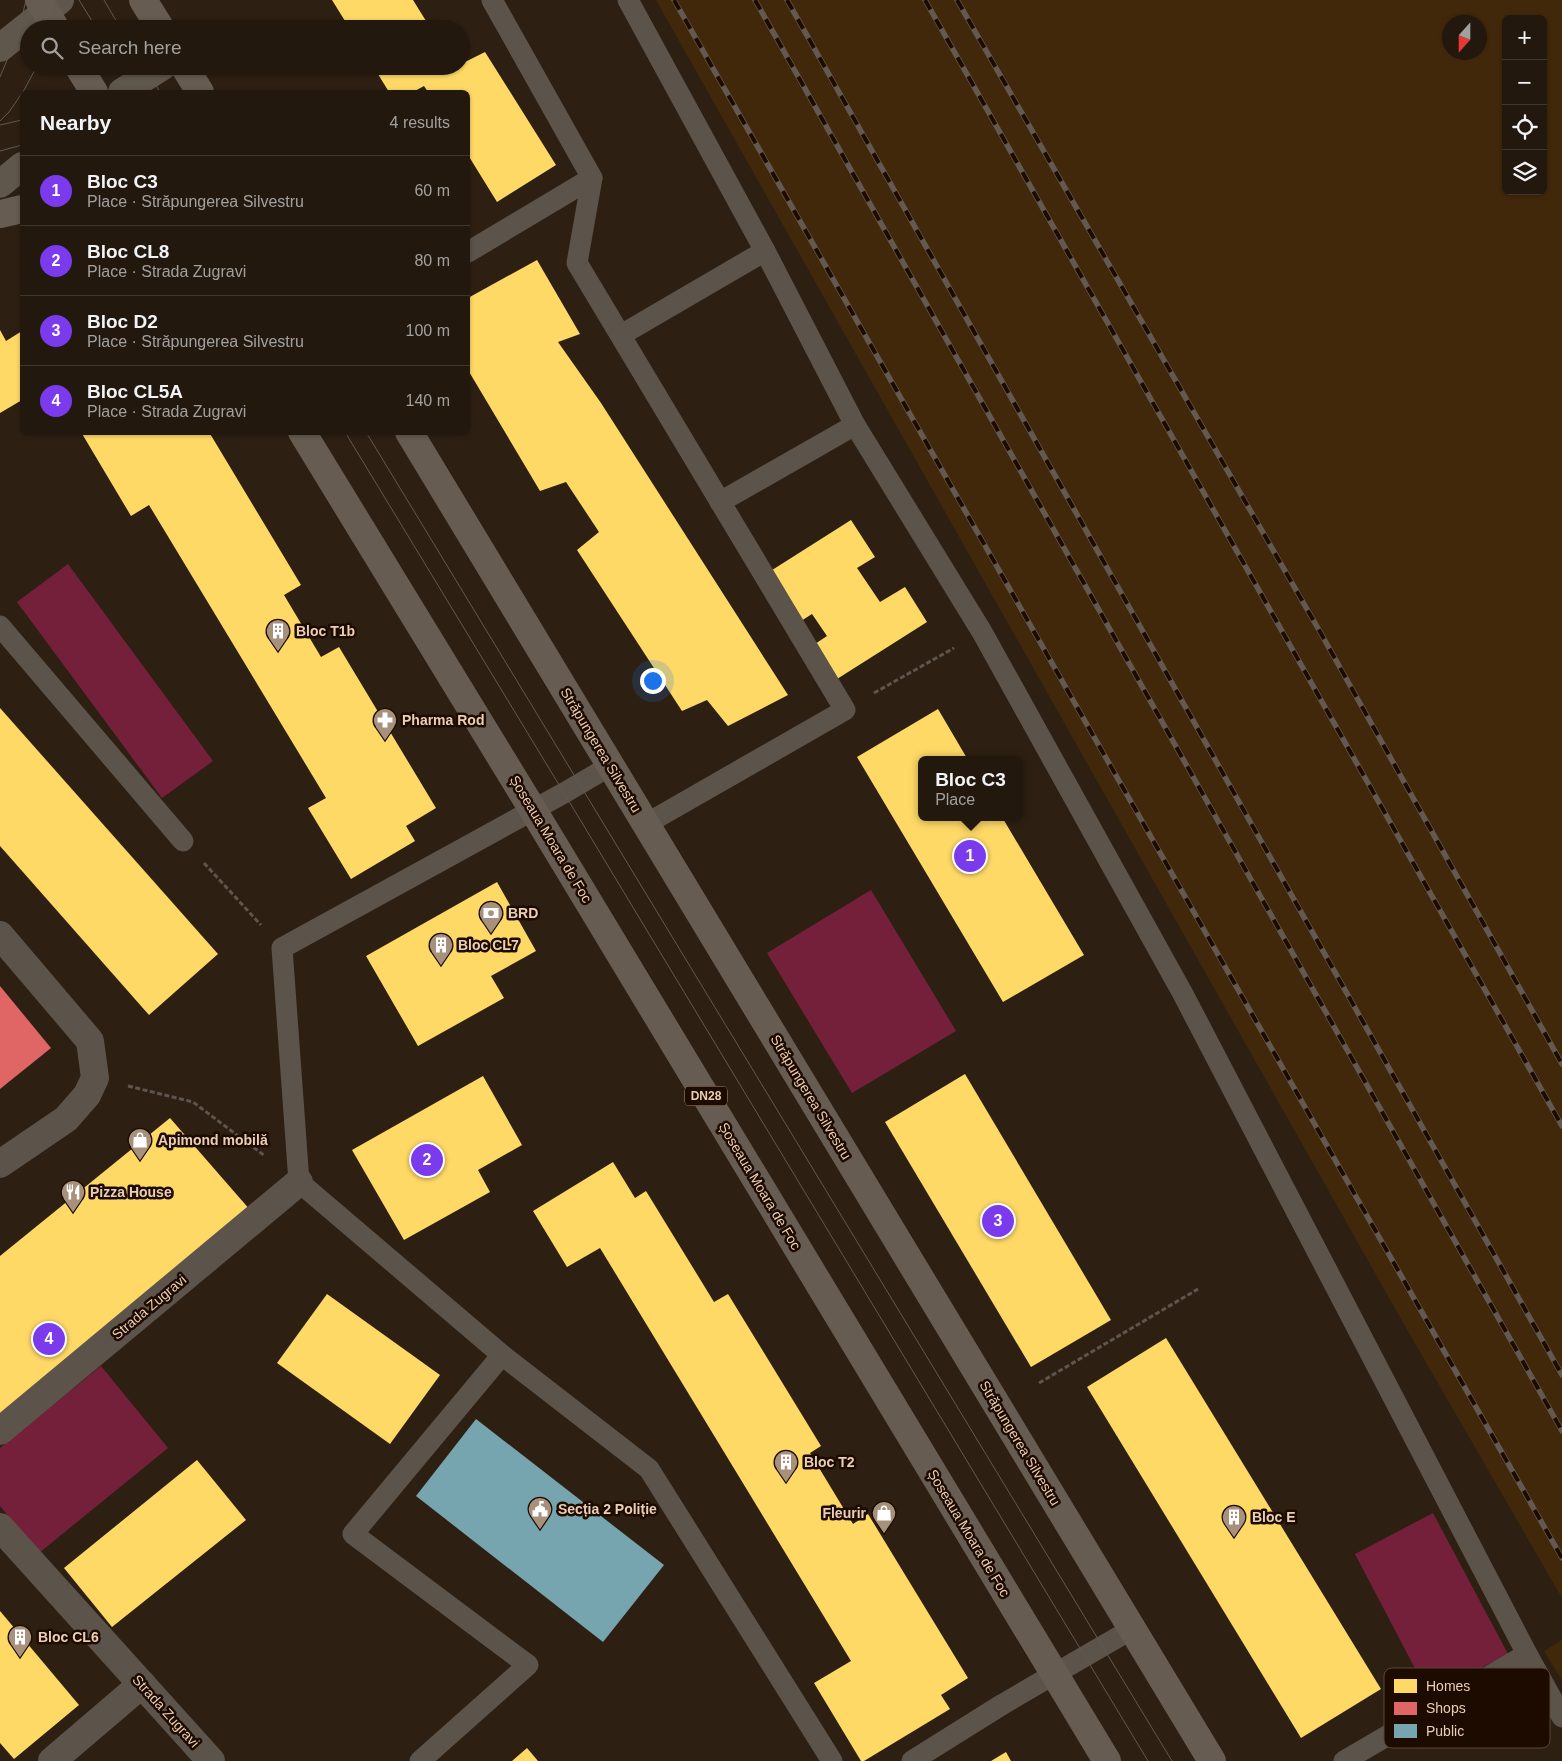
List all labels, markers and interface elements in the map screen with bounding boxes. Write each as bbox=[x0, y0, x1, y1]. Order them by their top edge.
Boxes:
north arrow bbox=[1442, 15, 1487, 60]
map controls bbox=[1502, 15, 1547, 195]
button: + bbox=[1502, 15, 1547, 60]
search box bbox=[20, 20, 470, 75]
icon: search bbox=[38, 34, 66, 62]
text: Search here bbox=[78, 37, 182, 58]
button: − bbox=[1502, 60, 1547, 105]
button: locate bbox=[1502, 105, 1547, 150]
text: Nearby bbox=[40, 111, 111, 134]
text: 4 results bbox=[390, 114, 450, 131]
button: layers bbox=[1502, 150, 1547, 195]
text: Bloc C3 bbox=[87, 171, 158, 192]
text: 1 bbox=[52, 182, 60, 199]
text: 60 m bbox=[414, 182, 450, 199]
text: Place · Străpungerea Silvestru bbox=[87, 193, 304, 210]
text: Bloc CL8 bbox=[87, 241, 169, 262]
text: 2 bbox=[52, 252, 60, 269]
text: 80 m bbox=[414, 252, 450, 269]
text: Place · Strada Zugravi bbox=[87, 263, 246, 280]
text: Bloc D2 bbox=[87, 311, 158, 332]
text: 3 bbox=[52, 322, 60, 339]
text: 100 m bbox=[406, 322, 450, 339]
text: Place · Străpungerea Silvestru bbox=[87, 333, 304, 350]
text: Bloc CL5A bbox=[87, 381, 183, 402]
text: 4 bbox=[52, 392, 60, 409]
text: 140 m bbox=[406, 392, 450, 409]
text: Place · Strada Zugravi bbox=[87, 403, 246, 420]
building icon: Bloc T1b bbox=[265, 618, 291, 652]
place label: Bloc T1b bbox=[296, 623, 355, 639]
your location bbox=[640, 668, 666, 694]
street label: Străpungerea Silvestru bbox=[557, 685, 645, 815]
pharmacy icon: Pharma Rod bbox=[372, 707, 398, 741]
place label: Pharma Rod bbox=[402, 712, 484, 728]
popup bbox=[918, 756, 1023, 821]
text: Bloc C3 bbox=[935, 769, 1006, 790]
street label: Șoseaua Moara de Foc bbox=[507, 773, 595, 905]
text: Place bbox=[935, 791, 975, 808]
pin: 1 bbox=[954, 837, 986, 875]
bank icon: BRD bbox=[478, 900, 504, 934]
place label: BRD bbox=[508, 905, 538, 921]
building icon: Bloc CL7 bbox=[428, 932, 454, 966]
place label: Bloc CL7 bbox=[458, 937, 519, 953]
street label: Străpungerea Silvestru bbox=[767, 1032, 855, 1162]
road number: DN28 bbox=[685, 1086, 727, 1106]
street label: Șoseaua Moara de Foc bbox=[716, 1120, 804, 1252]
shop icon: Apimond mobilă bbox=[127, 1127, 153, 1161]
place label: Apimond mobilă bbox=[158, 1132, 268, 1148]
pin: 2 bbox=[411, 1141, 443, 1179]
restaurant icon: Pizza House bbox=[60, 1179, 86, 1213]
place label: Pizza House bbox=[90, 1184, 172, 1200]
pin: 3 bbox=[982, 1202, 1014, 1240]
street label: Strada Zugravi bbox=[109, 1271, 189, 1343]
pin: 4 bbox=[33, 1320, 65, 1358]
street label: Străpungerea Silvestru bbox=[976, 1378, 1064, 1508]
building icon: Bloc T2 bbox=[773, 1449, 799, 1483]
place label: Bloc T2 bbox=[804, 1454, 855, 1470]
street label: Șoseaua Moara de Foc bbox=[925, 1467, 1013, 1599]
public building icon: Secția 2 Poliție bbox=[527, 1496, 553, 1530]
shop icon: Fleurir bbox=[871, 1500, 897, 1534]
place label: Secția 2 Poliție bbox=[558, 1501, 657, 1517]
building icon: Bloc E bbox=[1221, 1504, 1247, 1538]
place label: Fleurir bbox=[822, 1505, 867, 1521]
place label: Bloc E bbox=[1252, 1509, 1296, 1525]
building icon: Bloc CL6 bbox=[7, 1624, 33, 1658]
place label: Bloc CL6 bbox=[38, 1629, 99, 1645]
legend bbox=[1384, 1668, 1550, 1748]
street label: Strada Zugravi bbox=[129, 1672, 203, 1750]
text: Homes bbox=[1426, 1678, 1470, 1694]
text: Shops bbox=[1426, 1700, 1466, 1716]
text: Public bbox=[1426, 1723, 1464, 1739]

